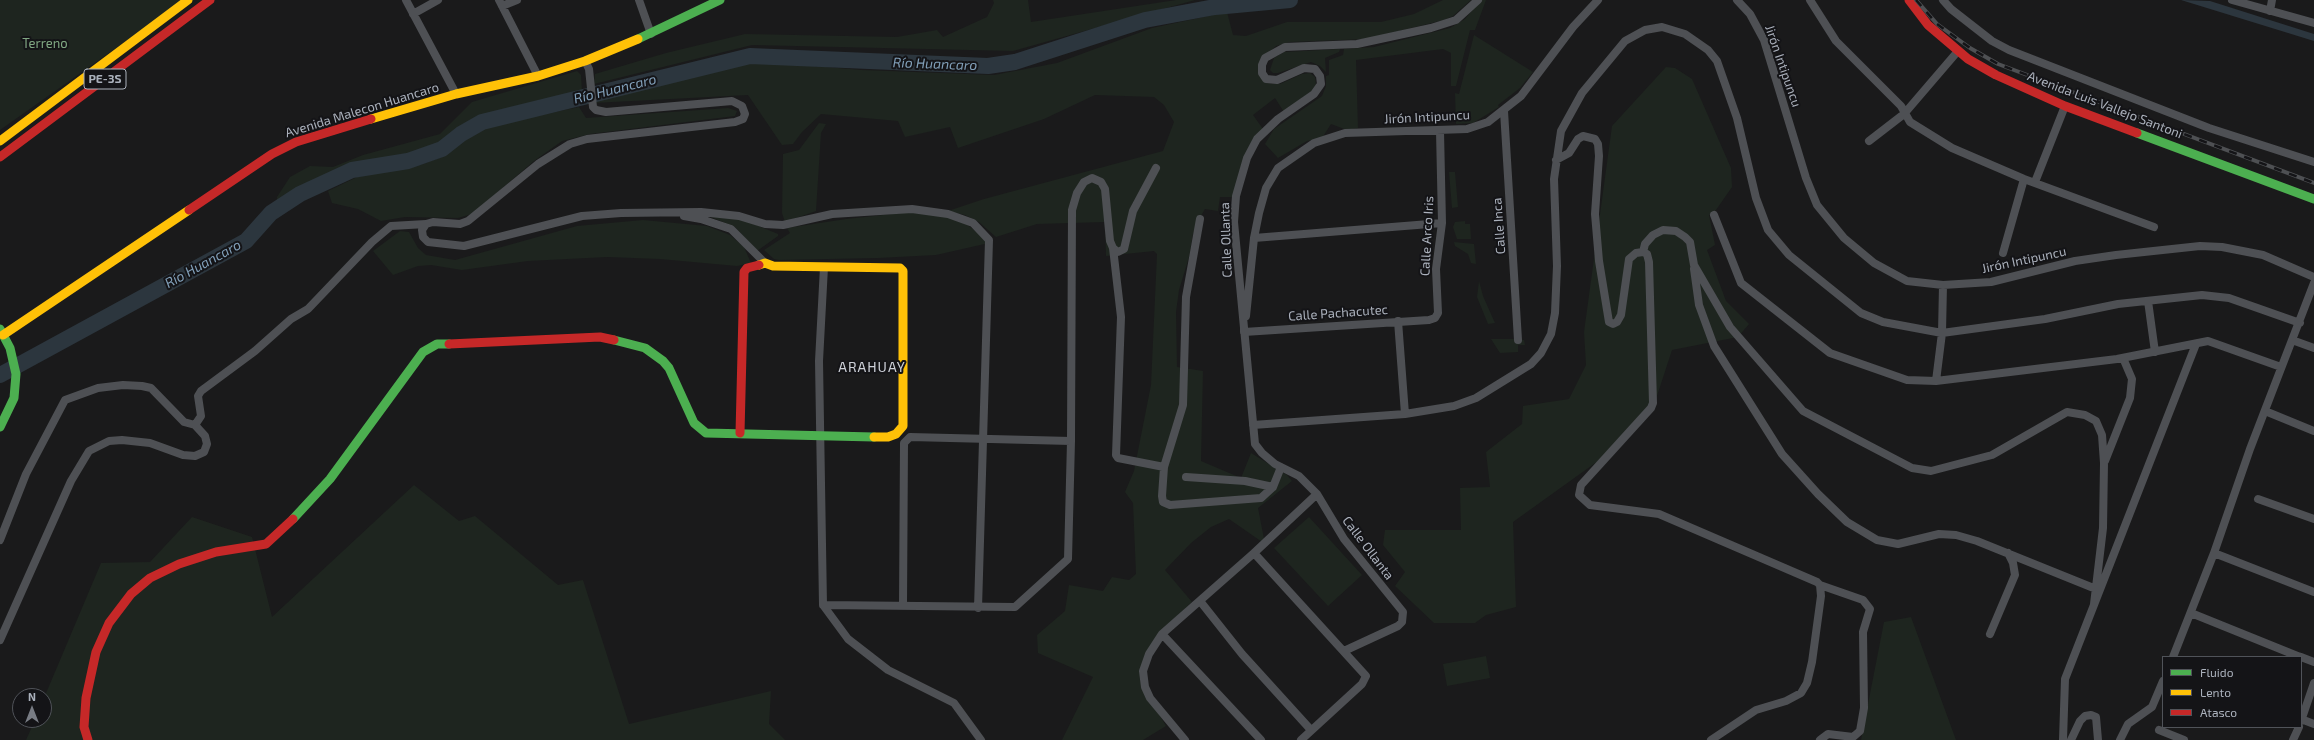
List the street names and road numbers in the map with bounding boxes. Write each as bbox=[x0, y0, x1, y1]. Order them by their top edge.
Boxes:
street label: Jirón Intipuncu bbox=[1762, 23, 1804, 109]
street label: Avenida Luis Vallejo Santoni bbox=[2025, 68, 2185, 142]
road number: PE-3S bbox=[84, 69, 126, 89]
street label: Avenida Malecon Huancaro bbox=[283, 79, 441, 141]
street label: Jirón Intipuncu bbox=[1384, 107, 1470, 127]
street label: Calle Arco Iris bbox=[1417, 196, 1437, 276]
street label: Calle Inca bbox=[1489, 197, 1509, 255]
street label: Calle Ollanta bbox=[1217, 202, 1235, 278]
street label: Jirón Intipuncu bbox=[1980, 243, 2068, 277]
street label: Calle Pachacutec bbox=[1288, 302, 1388, 324]
street label: Calle Ollanta bbox=[1339, 513, 1397, 583]

